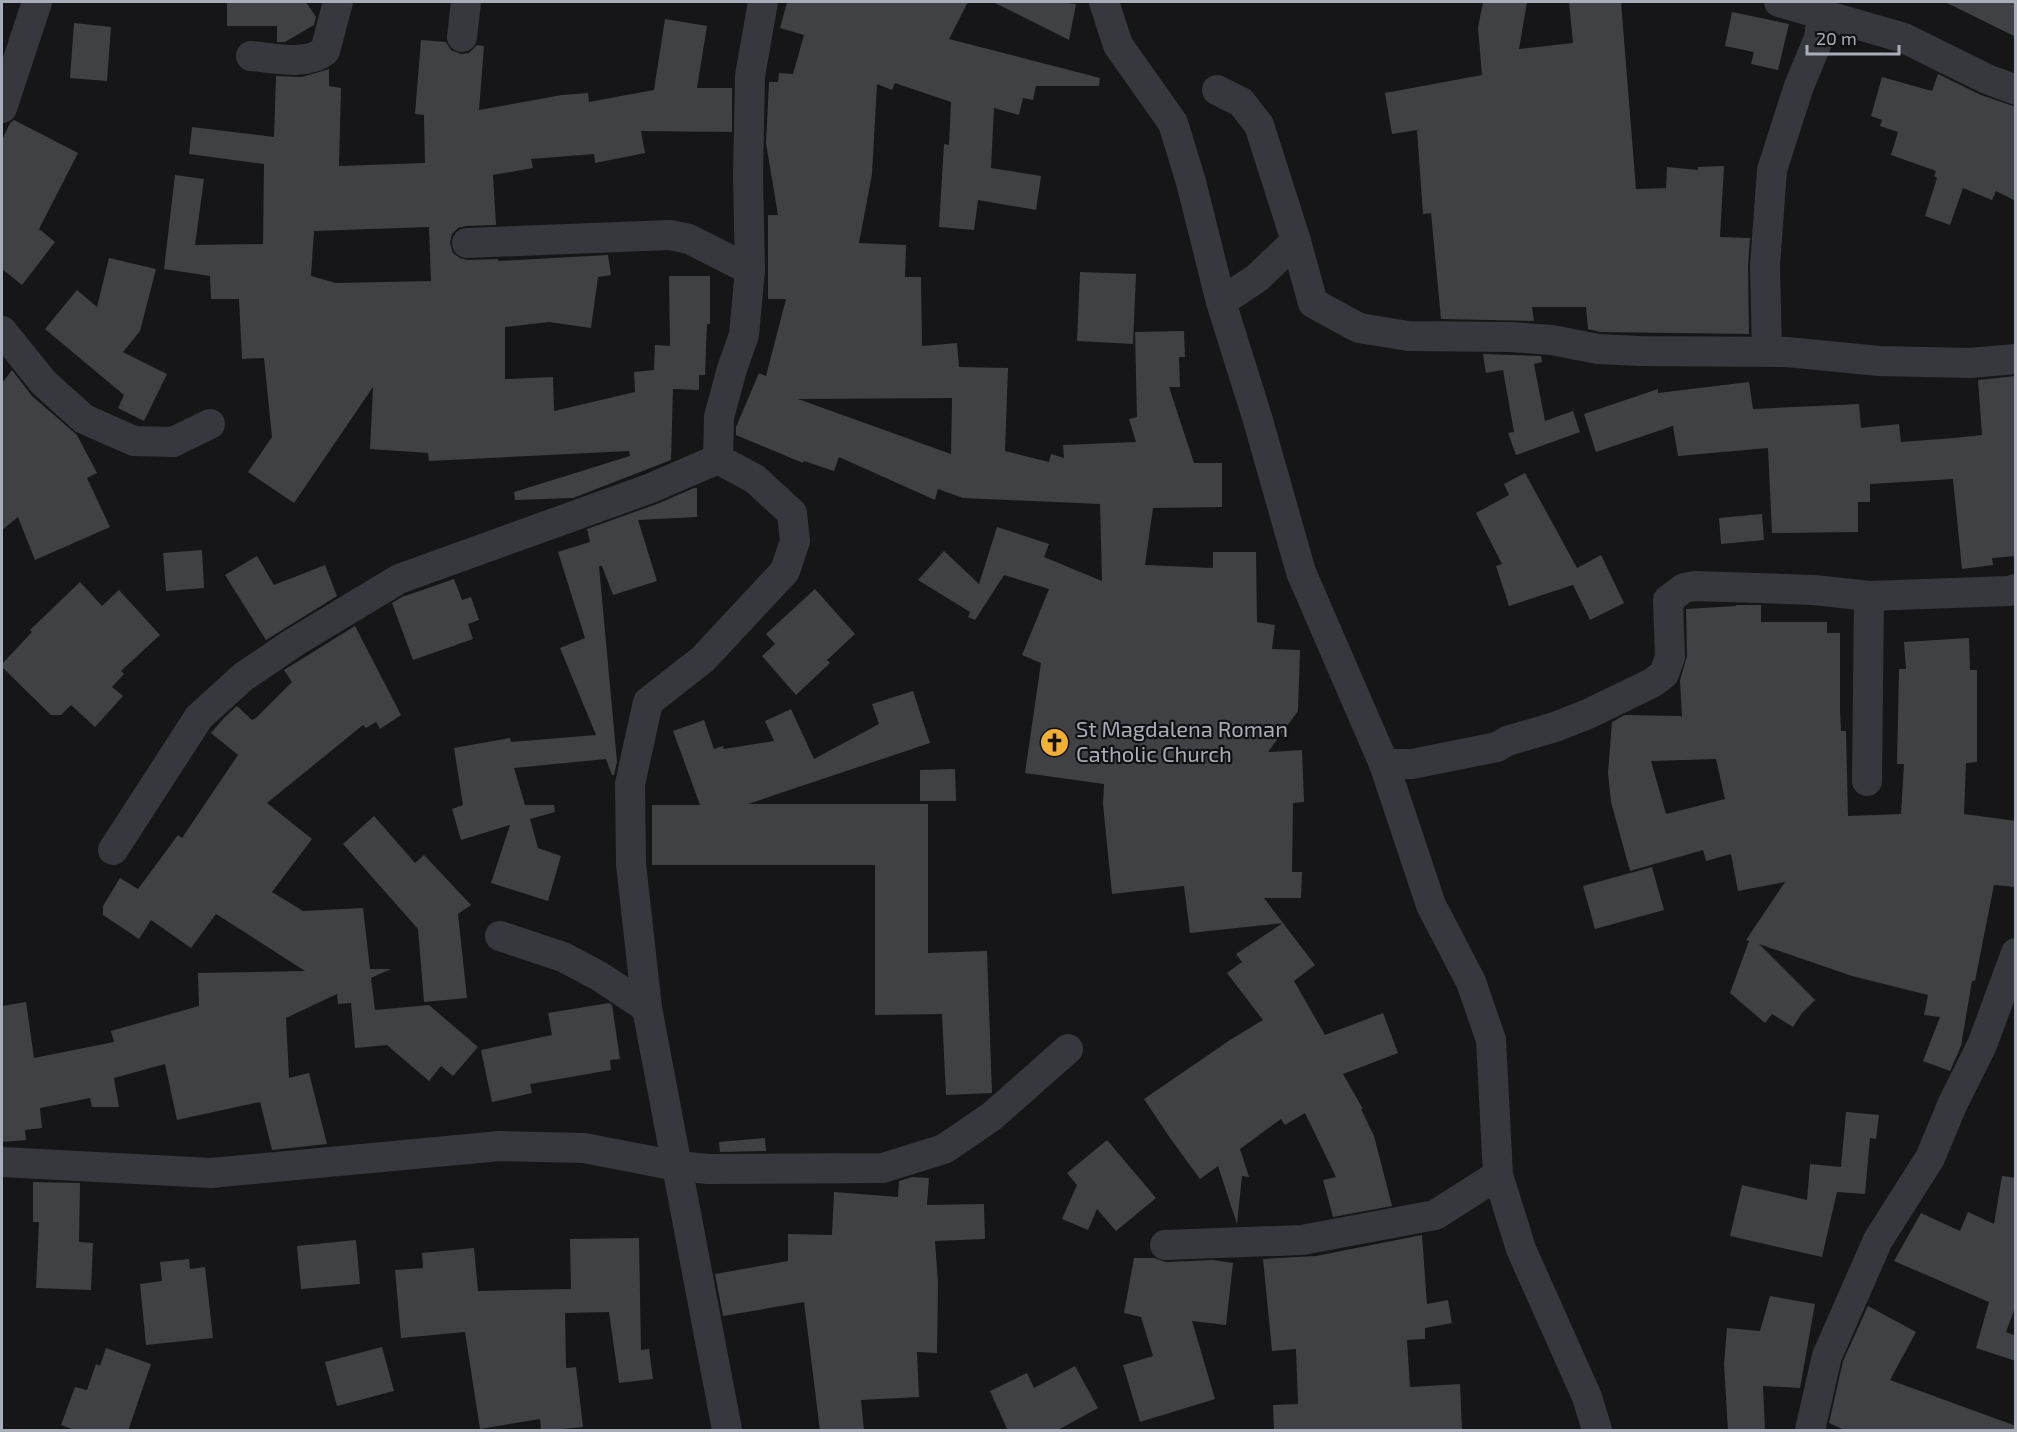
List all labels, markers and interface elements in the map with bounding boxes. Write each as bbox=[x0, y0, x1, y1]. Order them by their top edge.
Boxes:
scale bar bbox=[1807, 18, 1898, 56]
text: 20 m bbox=[1816, 27, 1857, 49]
place label: St Magdalena Roman Catholic Church bbox=[1076, 715, 1288, 766]
church icon: St Magdalena Roman Catholic Church bbox=[1039, 726, 1071, 758]

